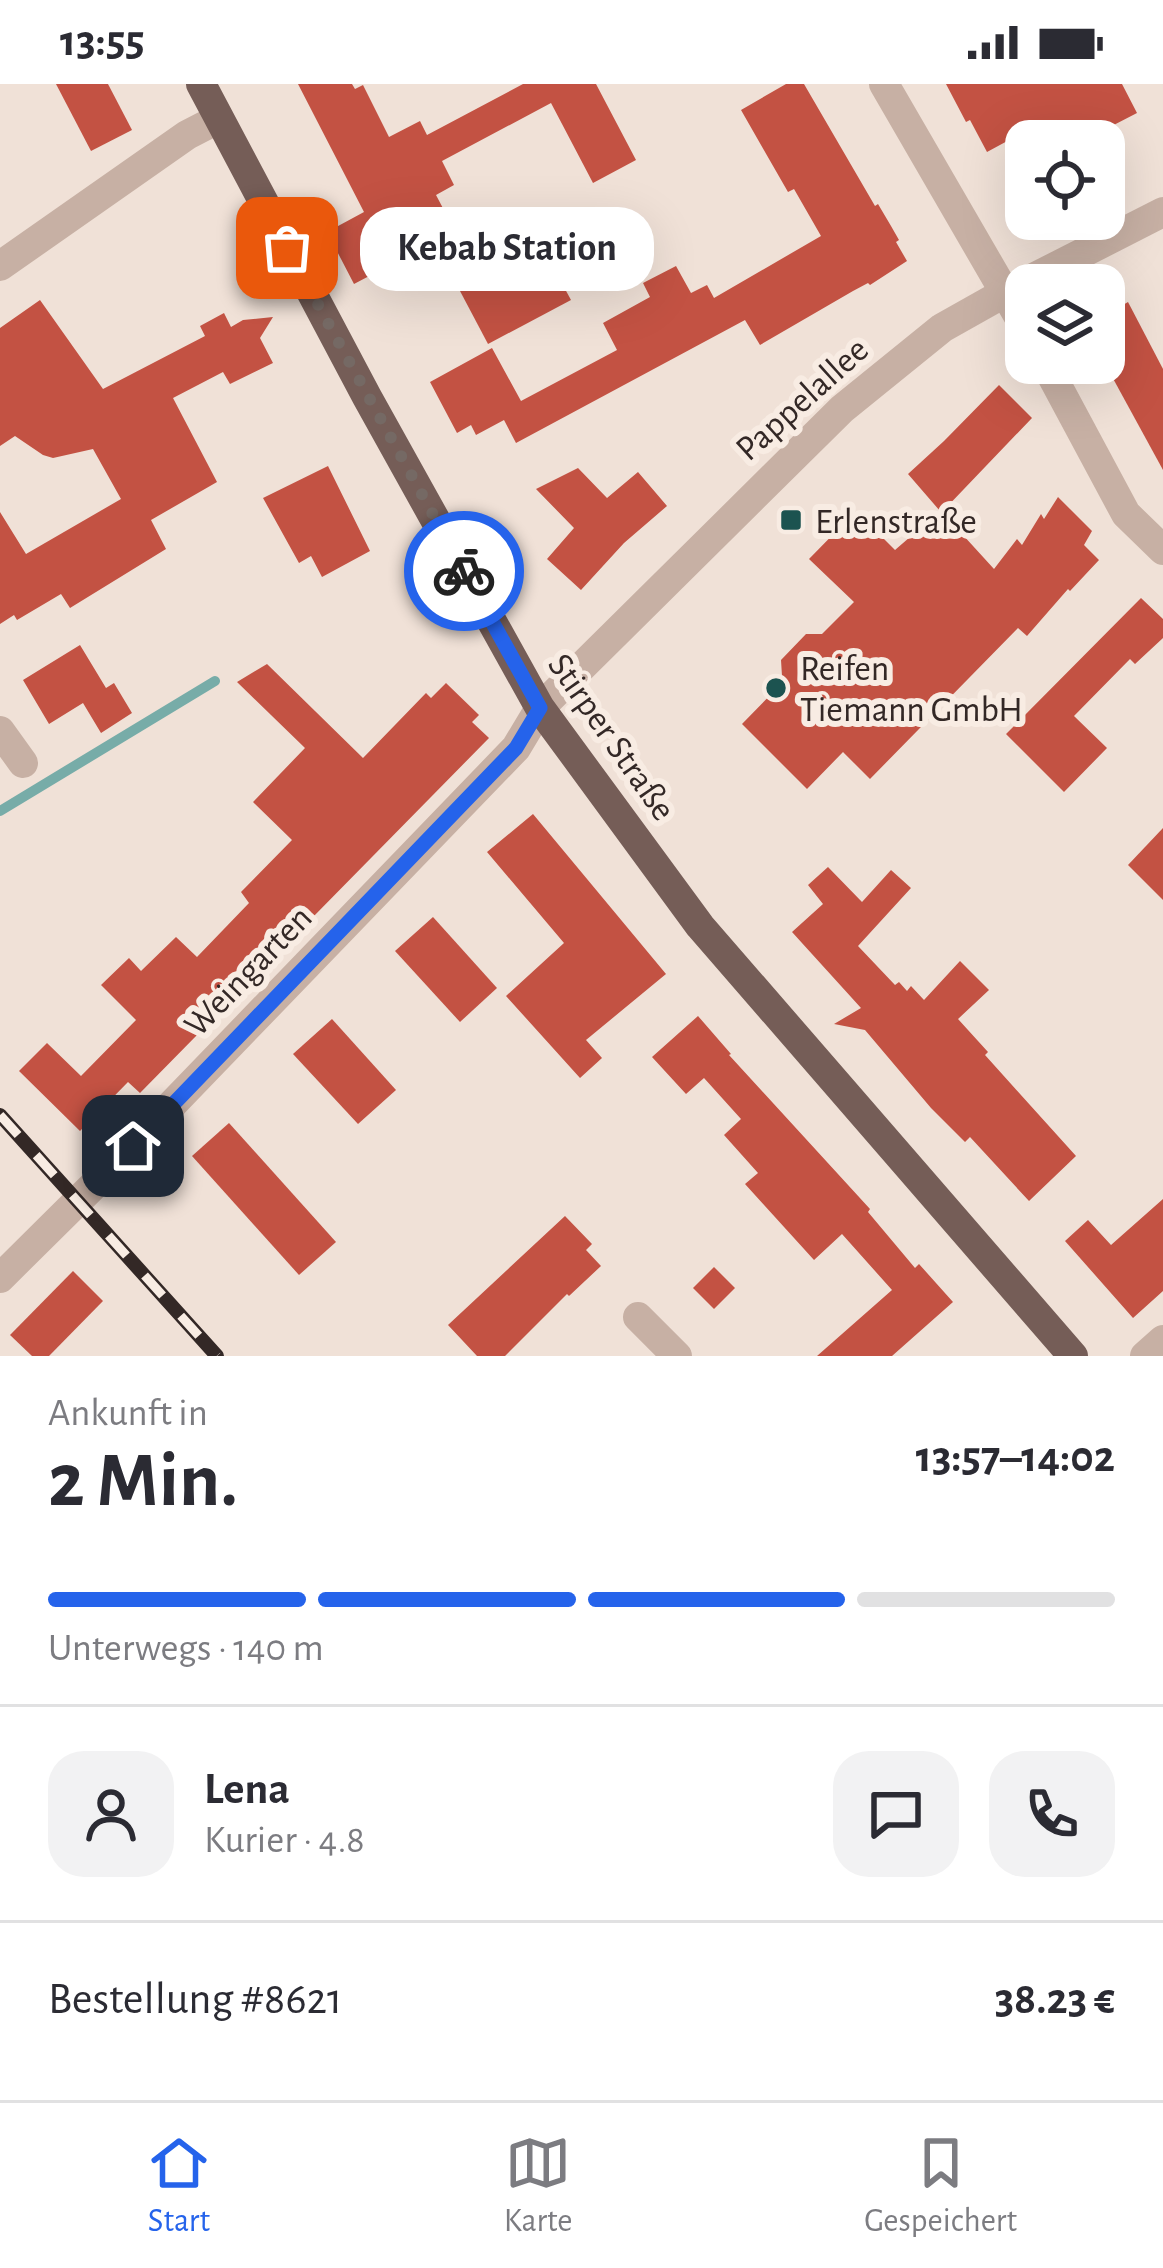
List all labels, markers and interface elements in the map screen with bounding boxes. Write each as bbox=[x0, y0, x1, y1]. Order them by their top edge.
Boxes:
text: 13:55 bbox=[60, 19, 145, 64]
map controls bbox=[1005, 120, 1125, 384]
button: locate bbox=[1005, 120, 1125, 240]
pin bbox=[236, 197, 338, 299]
callout: Kebab Station bbox=[359, 206, 653, 290]
icon: bag bbox=[254, 215, 320, 281]
text: Kebab Station bbox=[397, 229, 617, 268]
button: layers bbox=[1005, 264, 1125, 384]
street label: Pappelallee bbox=[729, 331, 875, 468]
place label: Erlenstraße bbox=[815, 504, 977, 540]
marker: Erlenstraße bbox=[778, 507, 804, 533]
courier bbox=[404, 511, 524, 631]
icon: bike bbox=[431, 538, 497, 604]
street label: Stirper Straße bbox=[541, 647, 682, 827]
place label: Reifen Tiemann GmbH bbox=[800, 651, 1023, 728]
marker: Reifen Tiemann GmbH bbox=[763, 675, 789, 701]
street label: Weingarten bbox=[178, 899, 319, 1043]
pin bbox=[82, 1095, 184, 1197]
icon: home bbox=[100, 1113, 166, 1179]
text: Ankunft in bbox=[48, 1394, 208, 1433]
text: 13:57–14:02 bbox=[916, 1435, 1115, 1480]
text: 2 Min. bbox=[48, 1443, 238, 1521]
text: Unterwegs · 140 m bbox=[48, 1629, 324, 1668]
button: person bbox=[48, 1751, 174, 1877]
button: chat bbox=[833, 1751, 959, 1877]
button: phone bbox=[989, 1751, 1115, 1877]
text: Lena bbox=[204, 1767, 290, 1812]
text: Kurier · 4.8 bbox=[204, 1821, 365, 1860]
text: Bestellung #8621 bbox=[48, 1977, 343, 2022]
text: 38.23 € bbox=[995, 1977, 1115, 2022]
tab: Start bbox=[146, 2130, 212, 2242]
tab: Karte bbox=[504, 2130, 572, 2242]
tab: Gespeichert bbox=[864, 2130, 1017, 2242]

